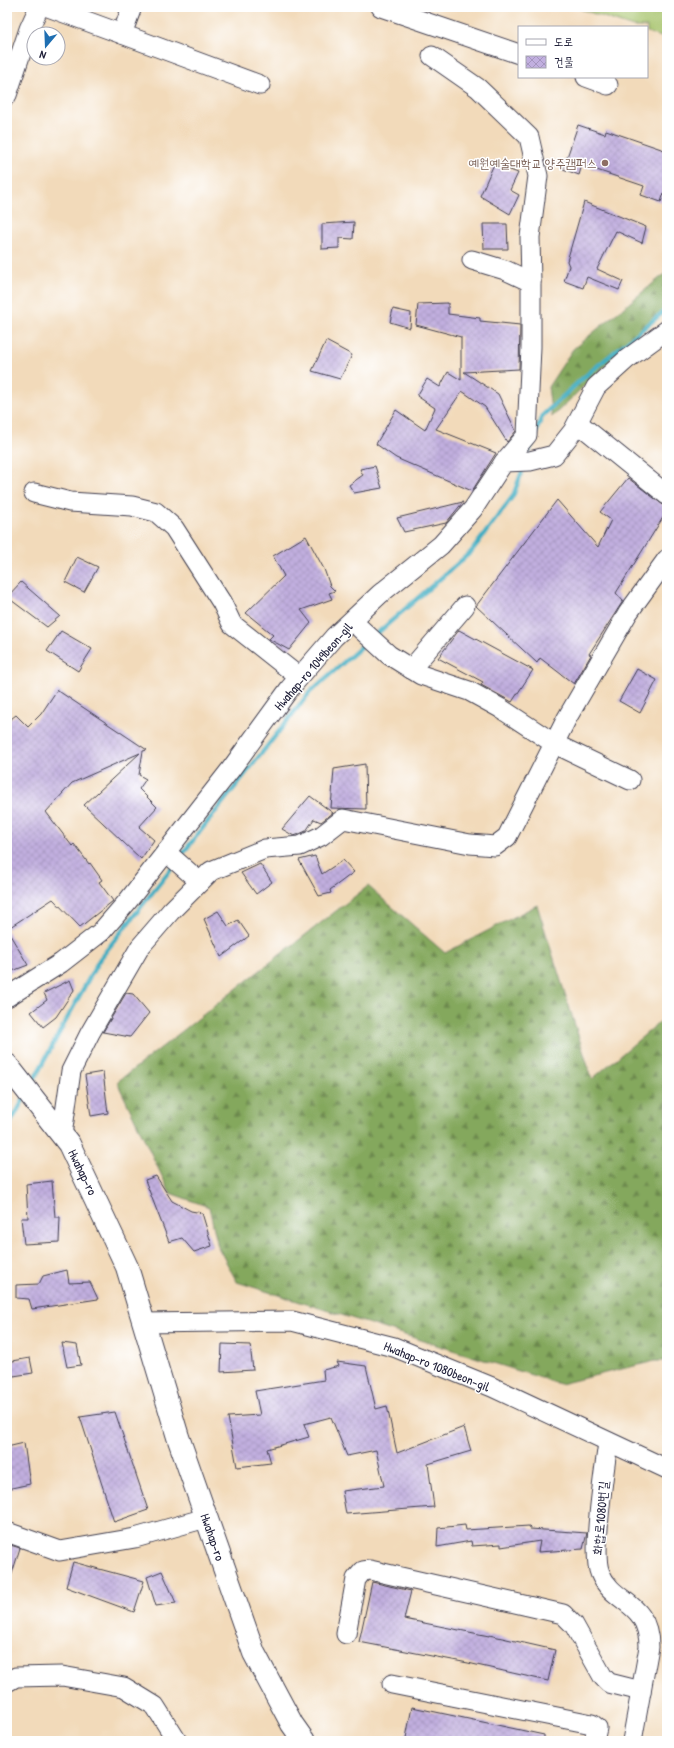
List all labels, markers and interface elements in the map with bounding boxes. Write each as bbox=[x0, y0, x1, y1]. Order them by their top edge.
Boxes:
north arrow bbox=[26, 26, 66, 66]
legend bbox=[518, 26, 648, 78]
text: 도로 bbox=[554, 33, 573, 50]
text: N bbox=[38, 48, 48, 63]
text: 건물 bbox=[554, 53, 574, 70]
place label: 예원예술대학교 양주캠퍼스 bbox=[468, 154, 597, 172]
marker: 예원예술대학교 양주캠퍼스 bbox=[600, 158, 610, 168]
street label: Hwahap-ro 1049beon-gil bbox=[270, 618, 357, 714]
street label: Hwahap-ro bbox=[64, 1146, 102, 1198]
street label: Hwahap-ro 1080beon-gil bbox=[381, 1337, 493, 1396]
street label: 화합로1080번길 bbox=[588, 1480, 612, 1556]
street label: Hwahap-ro bbox=[197, 1511, 229, 1563]

